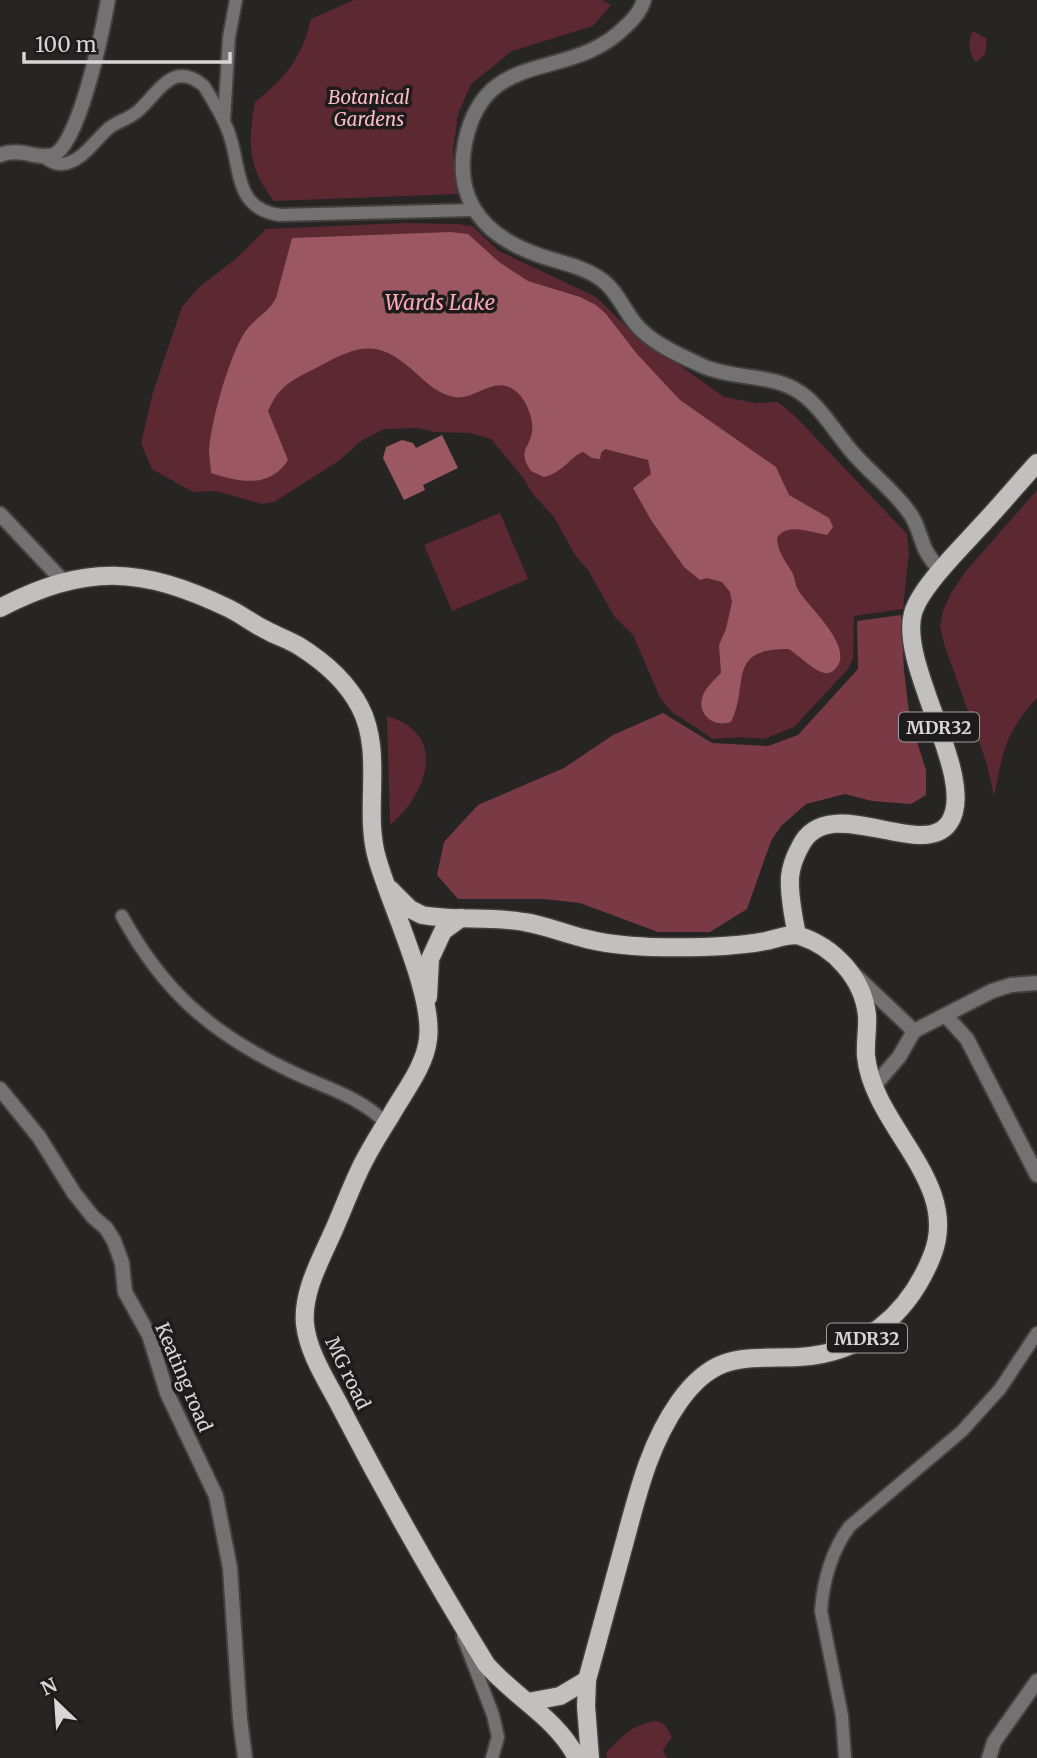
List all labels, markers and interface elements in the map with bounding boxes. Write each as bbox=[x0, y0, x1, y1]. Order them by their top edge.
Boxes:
scale bar bbox=[24, 21, 231, 65]
text: 100 m bbox=[35, 31, 97, 58]
park label: Botanical Gardens bbox=[328, 85, 410, 131]
water label: Wards Lake bbox=[385, 289, 495, 316]
road number: MDR32 bbox=[899, 712, 979, 742]
street label: Keating road bbox=[150, 1319, 218, 1435]
road number: MDR32 bbox=[827, 1324, 907, 1352]
street label: MG road bbox=[320, 1333, 376, 1413]
north arrow bbox=[21, 1667, 91, 1737]
text: N bbox=[37, 1673, 61, 1701]

